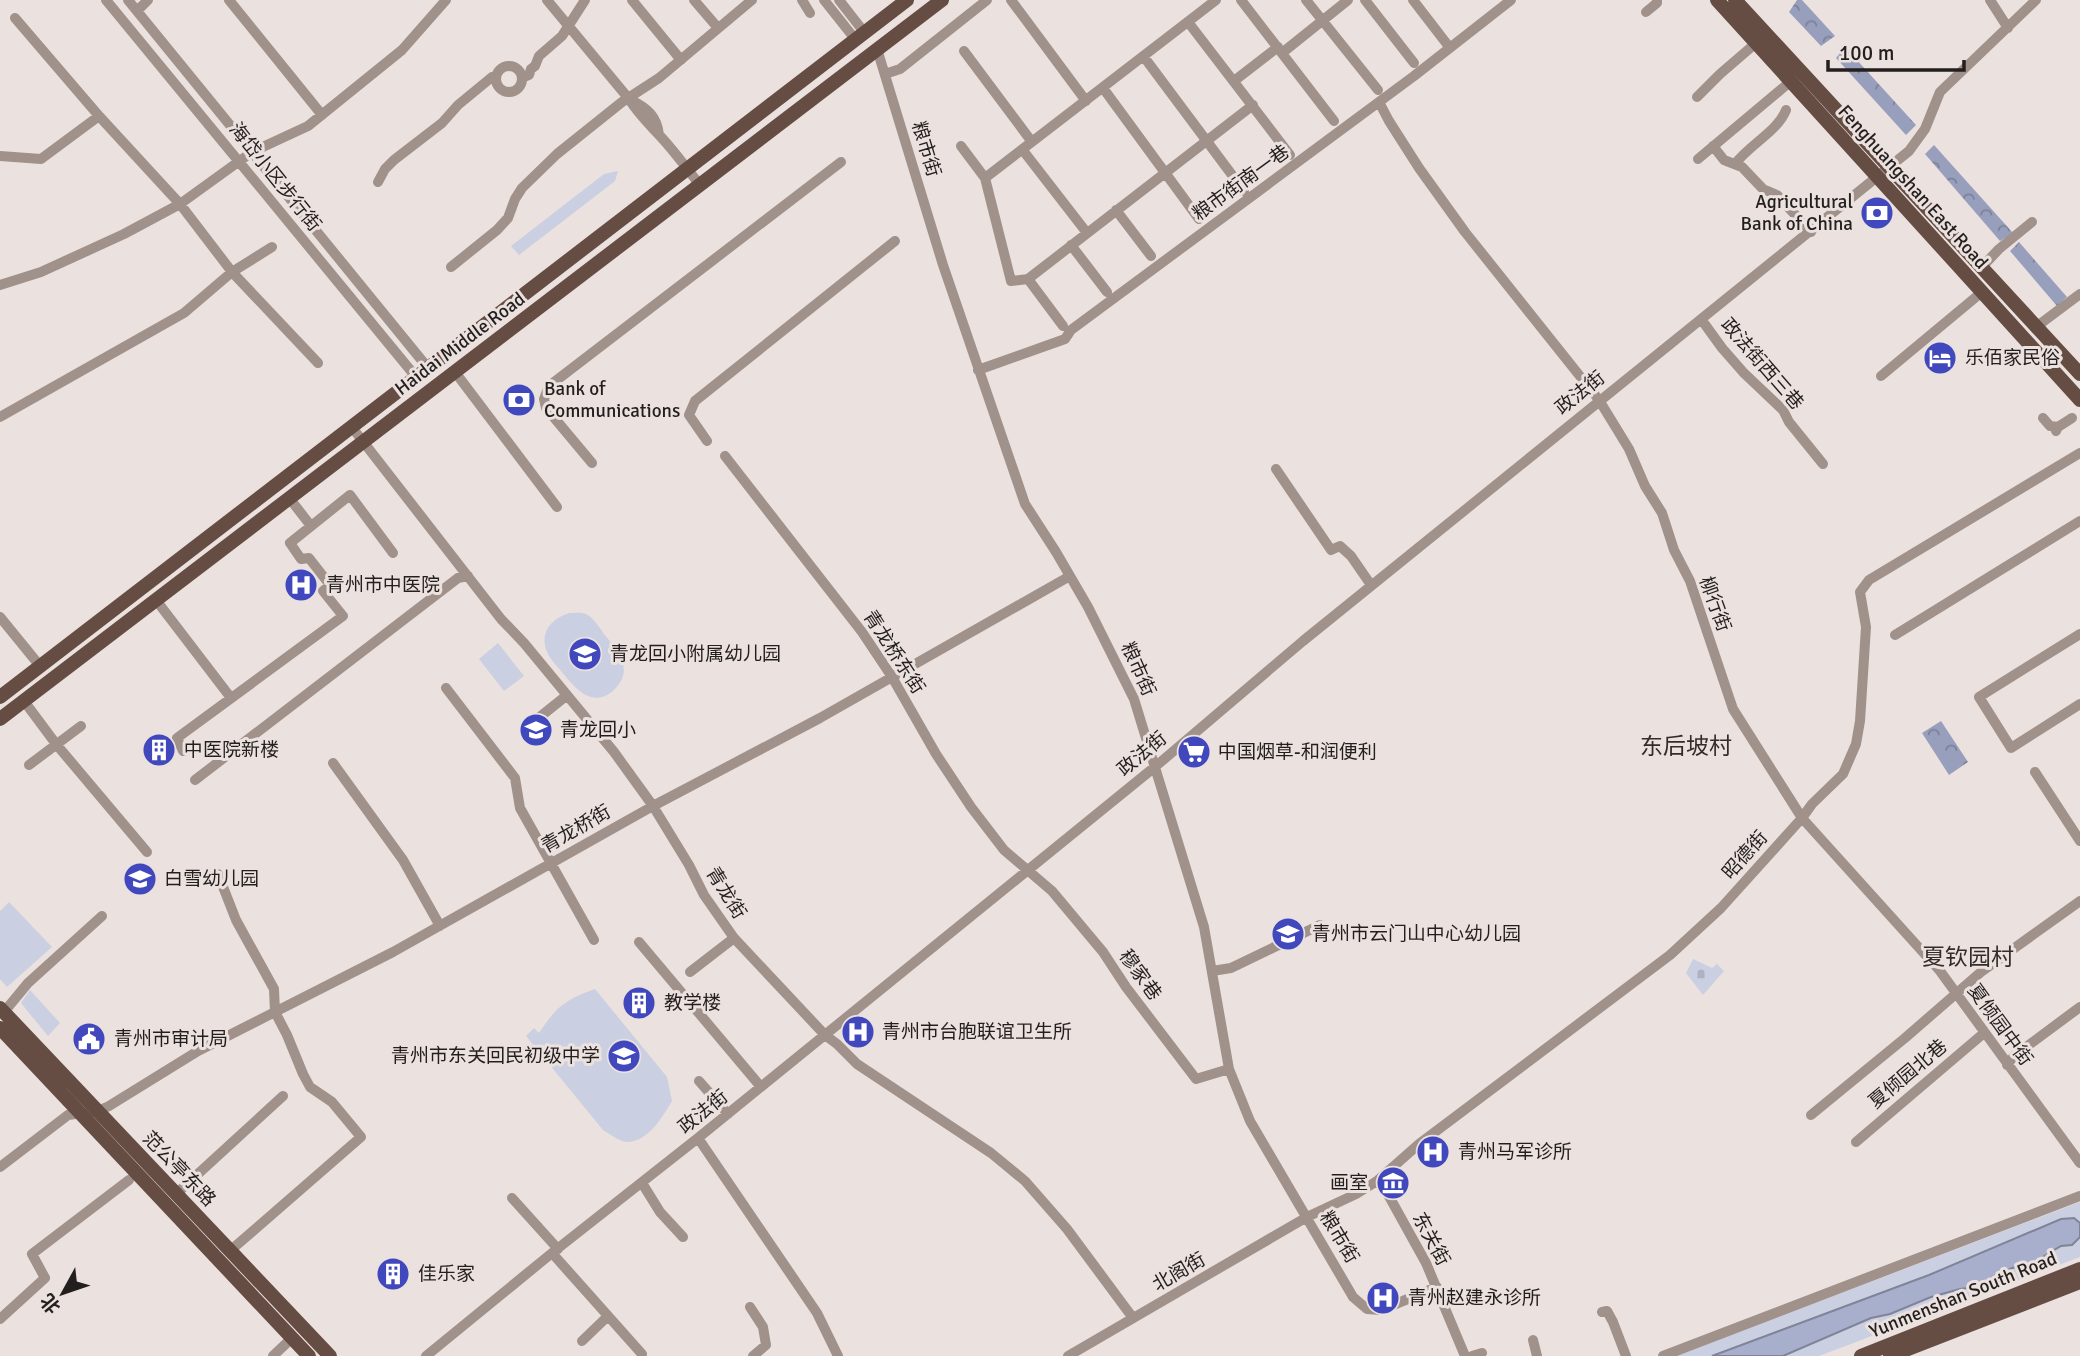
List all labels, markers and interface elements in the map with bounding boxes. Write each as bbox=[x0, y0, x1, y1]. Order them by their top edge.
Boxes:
scale bar bbox=[1828, 28, 1965, 72]
text: 100 m bbox=[1839, 40, 1894, 66]
street label: Fenghuangshan East Road bbox=[1833, 100, 1993, 274]
street label: 海岱小区步行街 bbox=[224, 118, 326, 236]
street label: 粮市街 bbox=[906, 118, 946, 180]
street label: 粮市街南一巷 bbox=[1188, 140, 1294, 226]
place label: Agricultural Bank of China bbox=[1741, 190, 1853, 236]
bank icon: Agricultural Bank of China bbox=[1858, 194, 1896, 232]
street label: Haidai Middle Road bbox=[390, 287, 530, 401]
street label: 政法街西三巷 bbox=[1716, 313, 1808, 415]
hotel icon: 乐佰家民俗 bbox=[1921, 339, 1959, 377]
place label: 乐佰家民俗 bbox=[1965, 346, 2060, 370]
street label: 政法街 bbox=[1550, 366, 1610, 420]
place label: Bank of Communications bbox=[544, 377, 680, 423]
bank icon: Bank of Communications bbox=[500, 381, 538, 419]
hospital icon: 青州市中医院 bbox=[282, 566, 320, 604]
place label: 青州市中医院 bbox=[326, 573, 440, 597]
street label: 柳行街 bbox=[1694, 573, 1736, 635]
street label: 青龙桥东街 bbox=[858, 606, 930, 698]
school or university icon: 青龙回小附属幼儿园 bbox=[566, 635, 604, 673]
street label: 粮市街 bbox=[1115, 638, 1161, 700]
place label: 青龙回小附属幼儿园 bbox=[610, 642, 781, 666]
school or university icon: 青龙回小 bbox=[517, 711, 555, 749]
place label: 青龙回小 bbox=[560, 718, 636, 742]
street label: 政法街 bbox=[1112, 726, 1172, 782]
building icon: 中医院新楼 bbox=[140, 731, 178, 769]
district label: 东后坡村 bbox=[1640, 732, 1732, 761]
supermarket icon: 中国烟草-和润便利 bbox=[1175, 733, 1213, 771]
place label: 中医院新楼 bbox=[184, 738, 279, 762]
place label: 中国烟草-和润便利 bbox=[1218, 740, 1377, 764]
street label: 青龙桥街 bbox=[537, 800, 615, 858]
street label: 昭德街 bbox=[1717, 826, 1773, 884]
school or university icon: 白雪幼儿园 bbox=[121, 860, 159, 898]
street label: 青龙街 bbox=[701, 862, 751, 924]
place label: 白雪幼儿园 bbox=[164, 867, 259, 891]
school or university icon: 青州市云门山中心幼儿园 bbox=[1269, 915, 1307, 953]
place label: 青州市云门山中心幼儿园 bbox=[1312, 922, 1521, 946]
district label: 夏钦园村 bbox=[1922, 943, 2014, 972]
street label: 穆家巷 bbox=[1114, 945, 1166, 1005]
street label: 夏倾园中街 bbox=[1962, 980, 2038, 1070]
building icon: 教学楼 bbox=[620, 984, 658, 1022]
place label: 教学楼 bbox=[664, 991, 721, 1015]
hospital icon: 青州市台胞联谊卫生所 bbox=[839, 1013, 877, 1051]
public building icon: 青州市审计局 bbox=[70, 1020, 108, 1058]
place label: 青州市台胞联谊卫生所 bbox=[882, 1020, 1072, 1044]
place label: 青州市审计局 bbox=[114, 1027, 228, 1051]
street label: 夏倾园北巷 bbox=[1864, 1034, 1952, 1114]
school or university icon: 青州市东关回民初级中学 bbox=[605, 1037, 643, 1075]
place label: 青州市东关回民初级中学 bbox=[391, 1044, 600, 1068]
street label: 政法街 bbox=[673, 1085, 733, 1139]
street label: 范公亭东路 bbox=[137, 1126, 221, 1212]
hospital icon: 青州马军诊所 bbox=[1414, 1133, 1452, 1171]
place label: 青州马军诊所 bbox=[1458, 1140, 1572, 1164]
museum icon: 画室 bbox=[1374, 1164, 1412, 1202]
place label: 画室 bbox=[1330, 1171, 1368, 1195]
street label: 粮市街 bbox=[1314, 1206, 1364, 1268]
street label: 东关街 bbox=[1407, 1208, 1455, 1270]
street label: Yunmenshan South Road bbox=[1866, 1246, 2060, 1344]
street label: 北阁街 bbox=[1148, 1247, 1210, 1297]
building icon: 佳乐家 bbox=[374, 1255, 412, 1293]
north arrow bbox=[28, 1258, 98, 1328]
place label: 佳乐家 bbox=[418, 1262, 475, 1286]
hospital icon: 青州赵建永诊所 bbox=[1364, 1279, 1402, 1317]
place label: 青州赵建永诊所 bbox=[1408, 1286, 1541, 1310]
text: 北 bbox=[35, 1288, 66, 1318]

